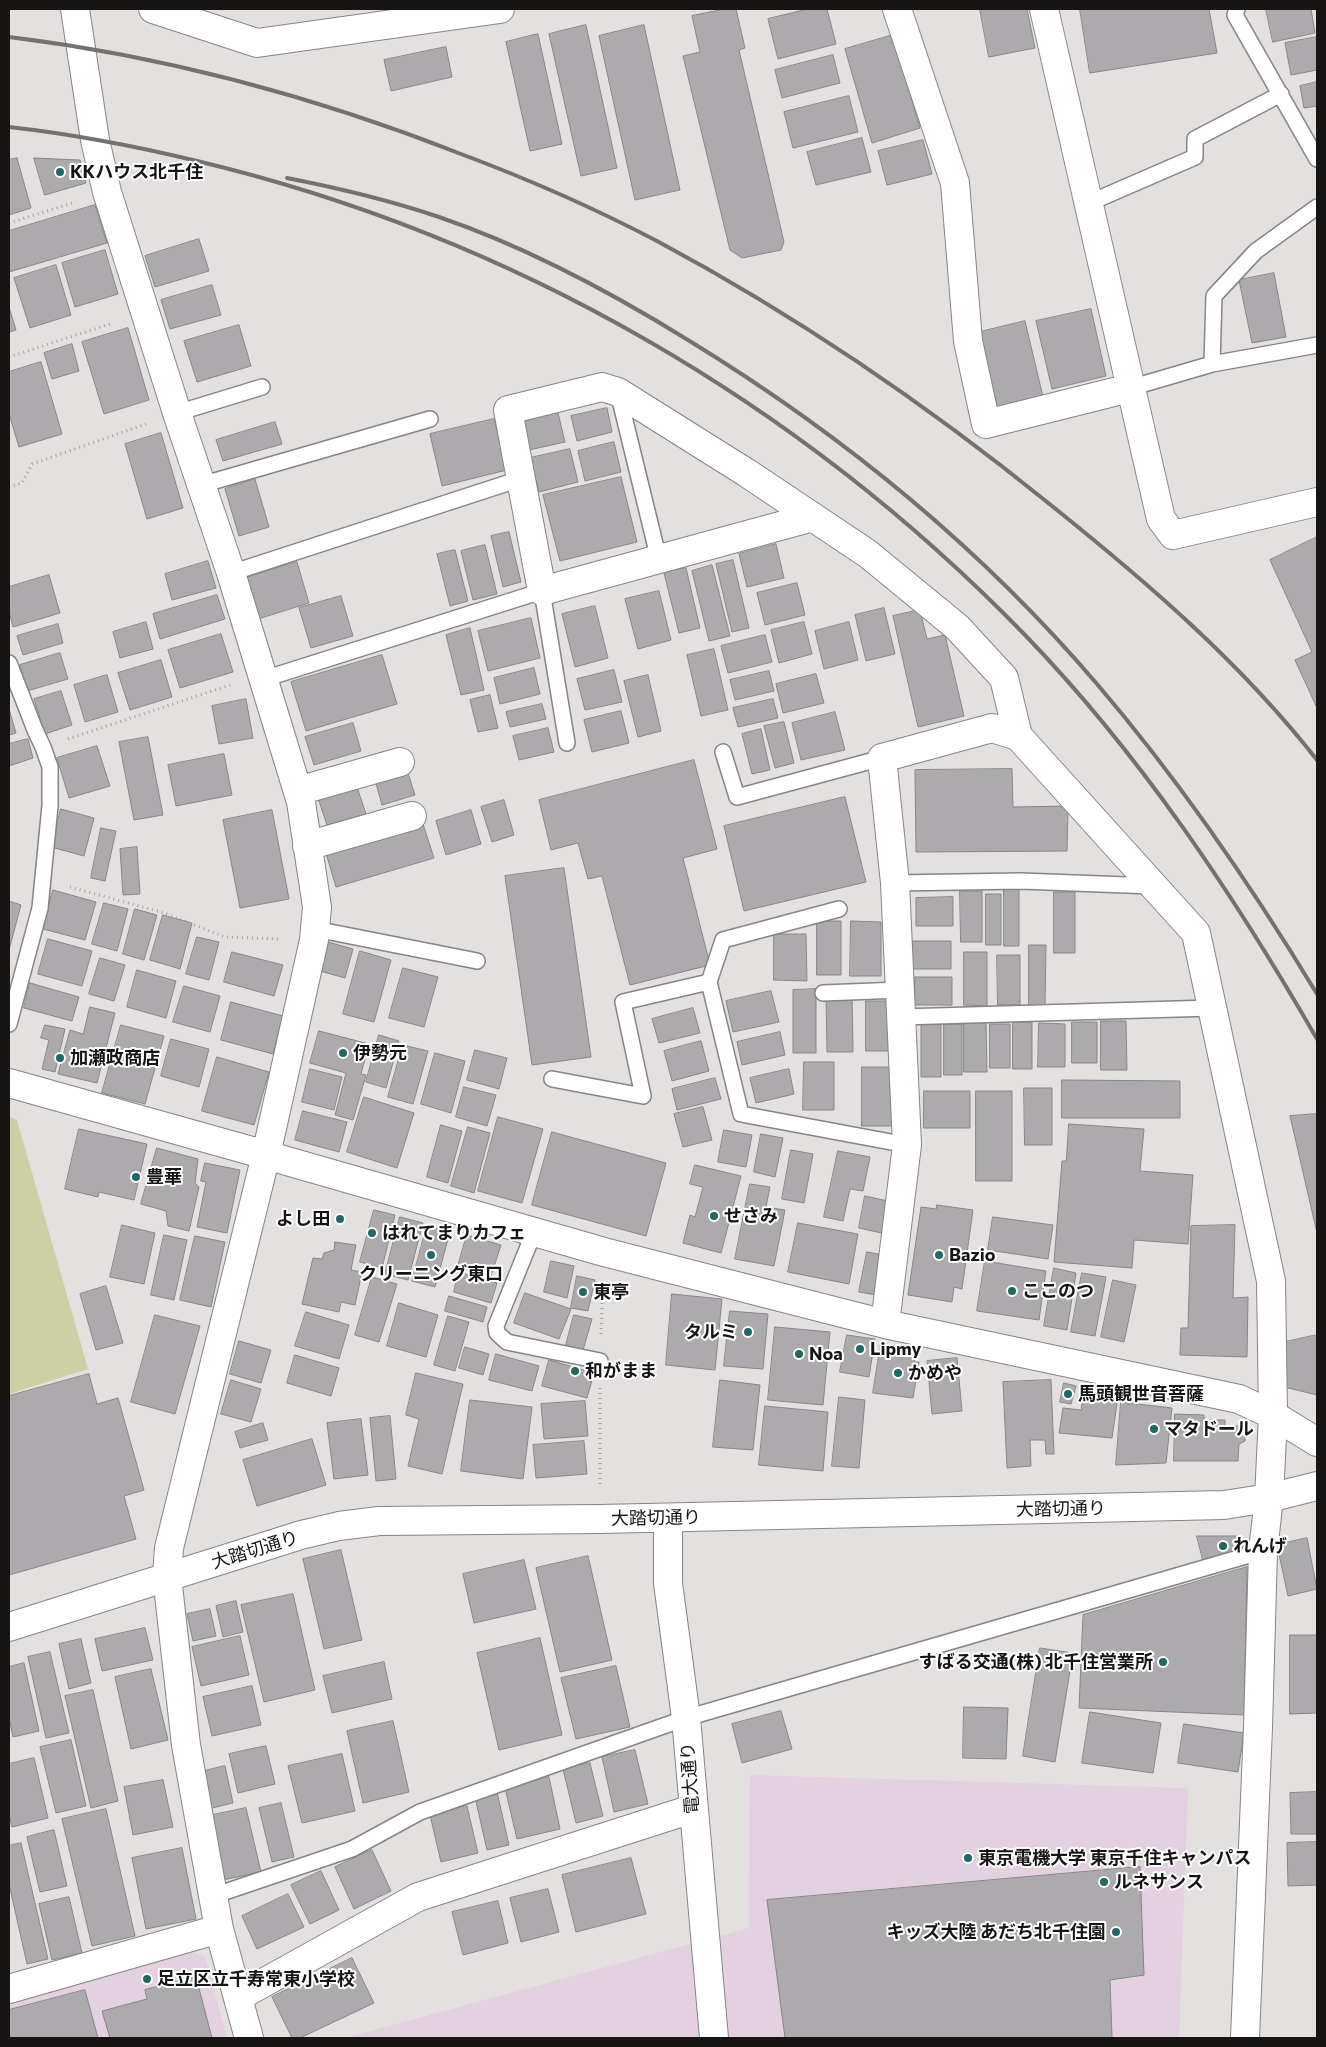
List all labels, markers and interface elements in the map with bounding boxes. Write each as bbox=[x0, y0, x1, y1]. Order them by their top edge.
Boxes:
place label: KKハウス北千住 bbox=[70, 161, 203, 183]
marker: KKハウス北千住 bbox=[54, 166, 66, 178]
place label: 伊勢元 bbox=[353, 1042, 407, 1064]
place label: 加瀬政商店 bbox=[70, 1047, 160, 1069]
marker: 伊勢元 bbox=[337, 1047, 349, 1059]
marker: 加瀬政商店 bbox=[54, 1052, 66, 1064]
place label: 豊華 bbox=[146, 1166, 182, 1188]
marker: 豊華 bbox=[130, 1171, 142, 1183]
place label: せさみ bbox=[724, 1205, 778, 1227]
place label: よし田 bbox=[276, 1208, 330, 1230]
marker: せさみ bbox=[708, 1210, 720, 1222]
marker: よし田 bbox=[334, 1213, 346, 1225]
place label: はれてまりカフェ bbox=[382, 1222, 526, 1244]
marker: はれてまりカフェ bbox=[366, 1227, 378, 1239]
place label: Bazio bbox=[949, 1244, 995, 1266]
marker: クリーニング東口 bbox=[425, 1249, 437, 1261]
marker: Bazio bbox=[933, 1249, 945, 1261]
place label: クリーニング東口 bbox=[359, 1263, 503, 1285]
place label: ここのつ bbox=[1022, 1280, 1094, 1302]
place label: 東亭 bbox=[593, 1281, 629, 1303]
marker: ここのつ bbox=[1006, 1285, 1018, 1297]
marker: 東亭 bbox=[577, 1286, 589, 1298]
place label: タルミ bbox=[684, 1321, 738, 1343]
marker: タルミ bbox=[742, 1326, 754, 1338]
place label: Lipmy bbox=[870, 1338, 921, 1360]
place label: Noa bbox=[809, 1343, 843, 1365]
marker: Lipmy bbox=[854, 1343, 866, 1355]
marker: Noa bbox=[793, 1348, 805, 1360]
place label: 和がまま bbox=[585, 1360, 657, 1382]
place label: かめや bbox=[908, 1362, 962, 1384]
marker: 和がまま bbox=[569, 1365, 581, 1377]
marker: かめや bbox=[892, 1367, 904, 1379]
place label: 馬頭観世音菩薩 bbox=[1078, 1383, 1204, 1405]
marker: 馬頭観世音菩薩 bbox=[1062, 1388, 1074, 1400]
place label: マタドール bbox=[1164, 1418, 1254, 1440]
marker: マタドール bbox=[1148, 1423, 1160, 1435]
street label: 大踏切通り bbox=[1016, 1497, 1106, 1521]
street label: 大踏切通り bbox=[611, 1506, 701, 1530]
street label: 大踏切通り bbox=[209, 1527, 301, 1573]
place label: れんげ bbox=[1233, 1535, 1287, 1557]
marker: れんげ bbox=[1217, 1540, 1229, 1552]
place label: すばる交通(株) 北千住営業所 bbox=[919, 1651, 1153, 1673]
marker: すばる交通(株) 北千住営業所 bbox=[1157, 1656, 1169, 1668]
street label: 電大通り bbox=[677, 1741, 703, 1815]
place label: 東京電機大学 東京千住キャンパス bbox=[978, 1847, 1251, 1869]
marker: 東京電機大学 東京千住キャンパス bbox=[962, 1852, 974, 1864]
place label: ルネサンス bbox=[1114, 1871, 1204, 1893]
marker: ルネサンス bbox=[1098, 1876, 1110, 1888]
place label: キッズ大陸 あだち北千住園 bbox=[887, 1921, 1106, 1943]
marker: キッズ大陸 あだち北千住園 bbox=[1110, 1926, 1122, 1938]
place label: 足立区立千寿常東小学校 bbox=[157, 1968, 355, 1990]
marker: 足立区立千寿常東小学校 bbox=[141, 1973, 153, 1985]

